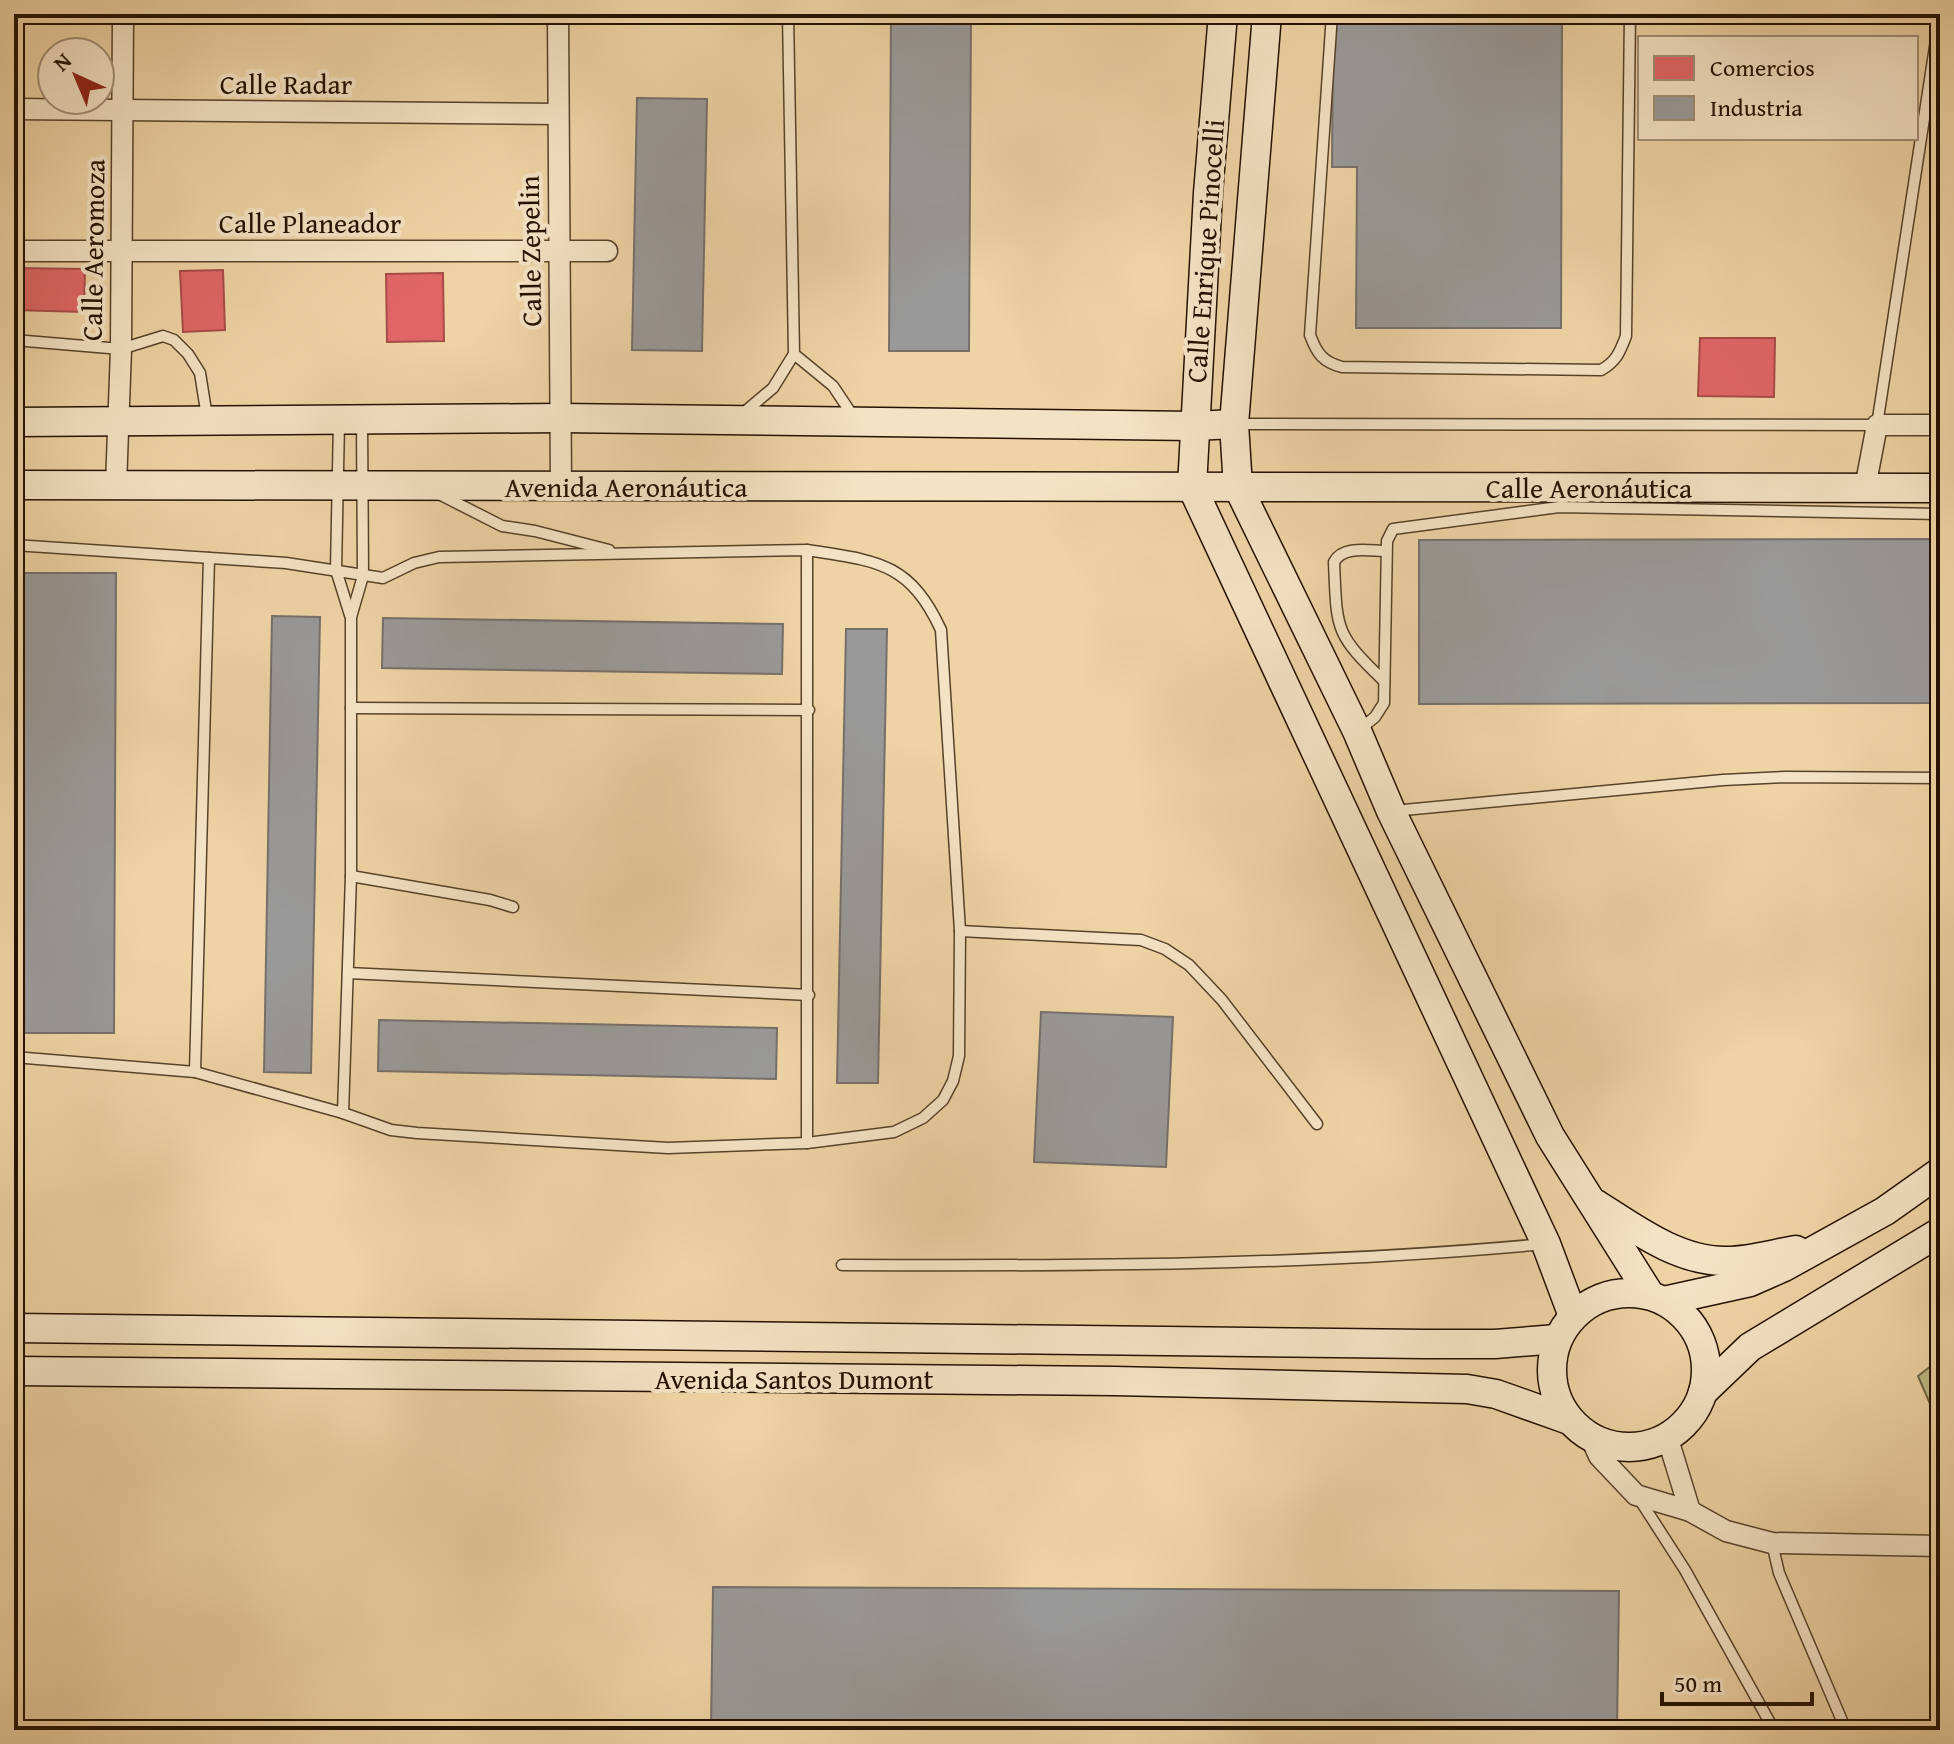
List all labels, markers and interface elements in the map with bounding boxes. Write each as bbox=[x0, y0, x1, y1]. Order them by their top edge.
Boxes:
north arrow bbox=[36, 36, 116, 116]
legend bbox=[1638, 36, 1918, 140]
text: N bbox=[46, 45, 79, 78]
text: Comercios bbox=[1710, 50, 1815, 85]
street label: Calle Radar bbox=[220, 63, 353, 104]
text: Industria bbox=[1710, 90, 1803, 125]
street label: Calle Enrique Pinocelli bbox=[1175, 118, 1234, 384]
street label: Calle Aeromoza bbox=[70, 158, 115, 341]
street label: Calle Zepelin bbox=[508, 175, 551, 327]
street label: Calle Planeador bbox=[219, 202, 402, 243]
street label: Avenida Aeronáutica bbox=[505, 466, 748, 507]
street label: Calle Aeronáutica bbox=[1486, 467, 1693, 508]
street label: Avenida Santos Dumont bbox=[655, 1358, 934, 1399]
scale bar bbox=[1662, 1656, 1812, 1706]
text: 50 m bbox=[1674, 1666, 1722, 1701]

